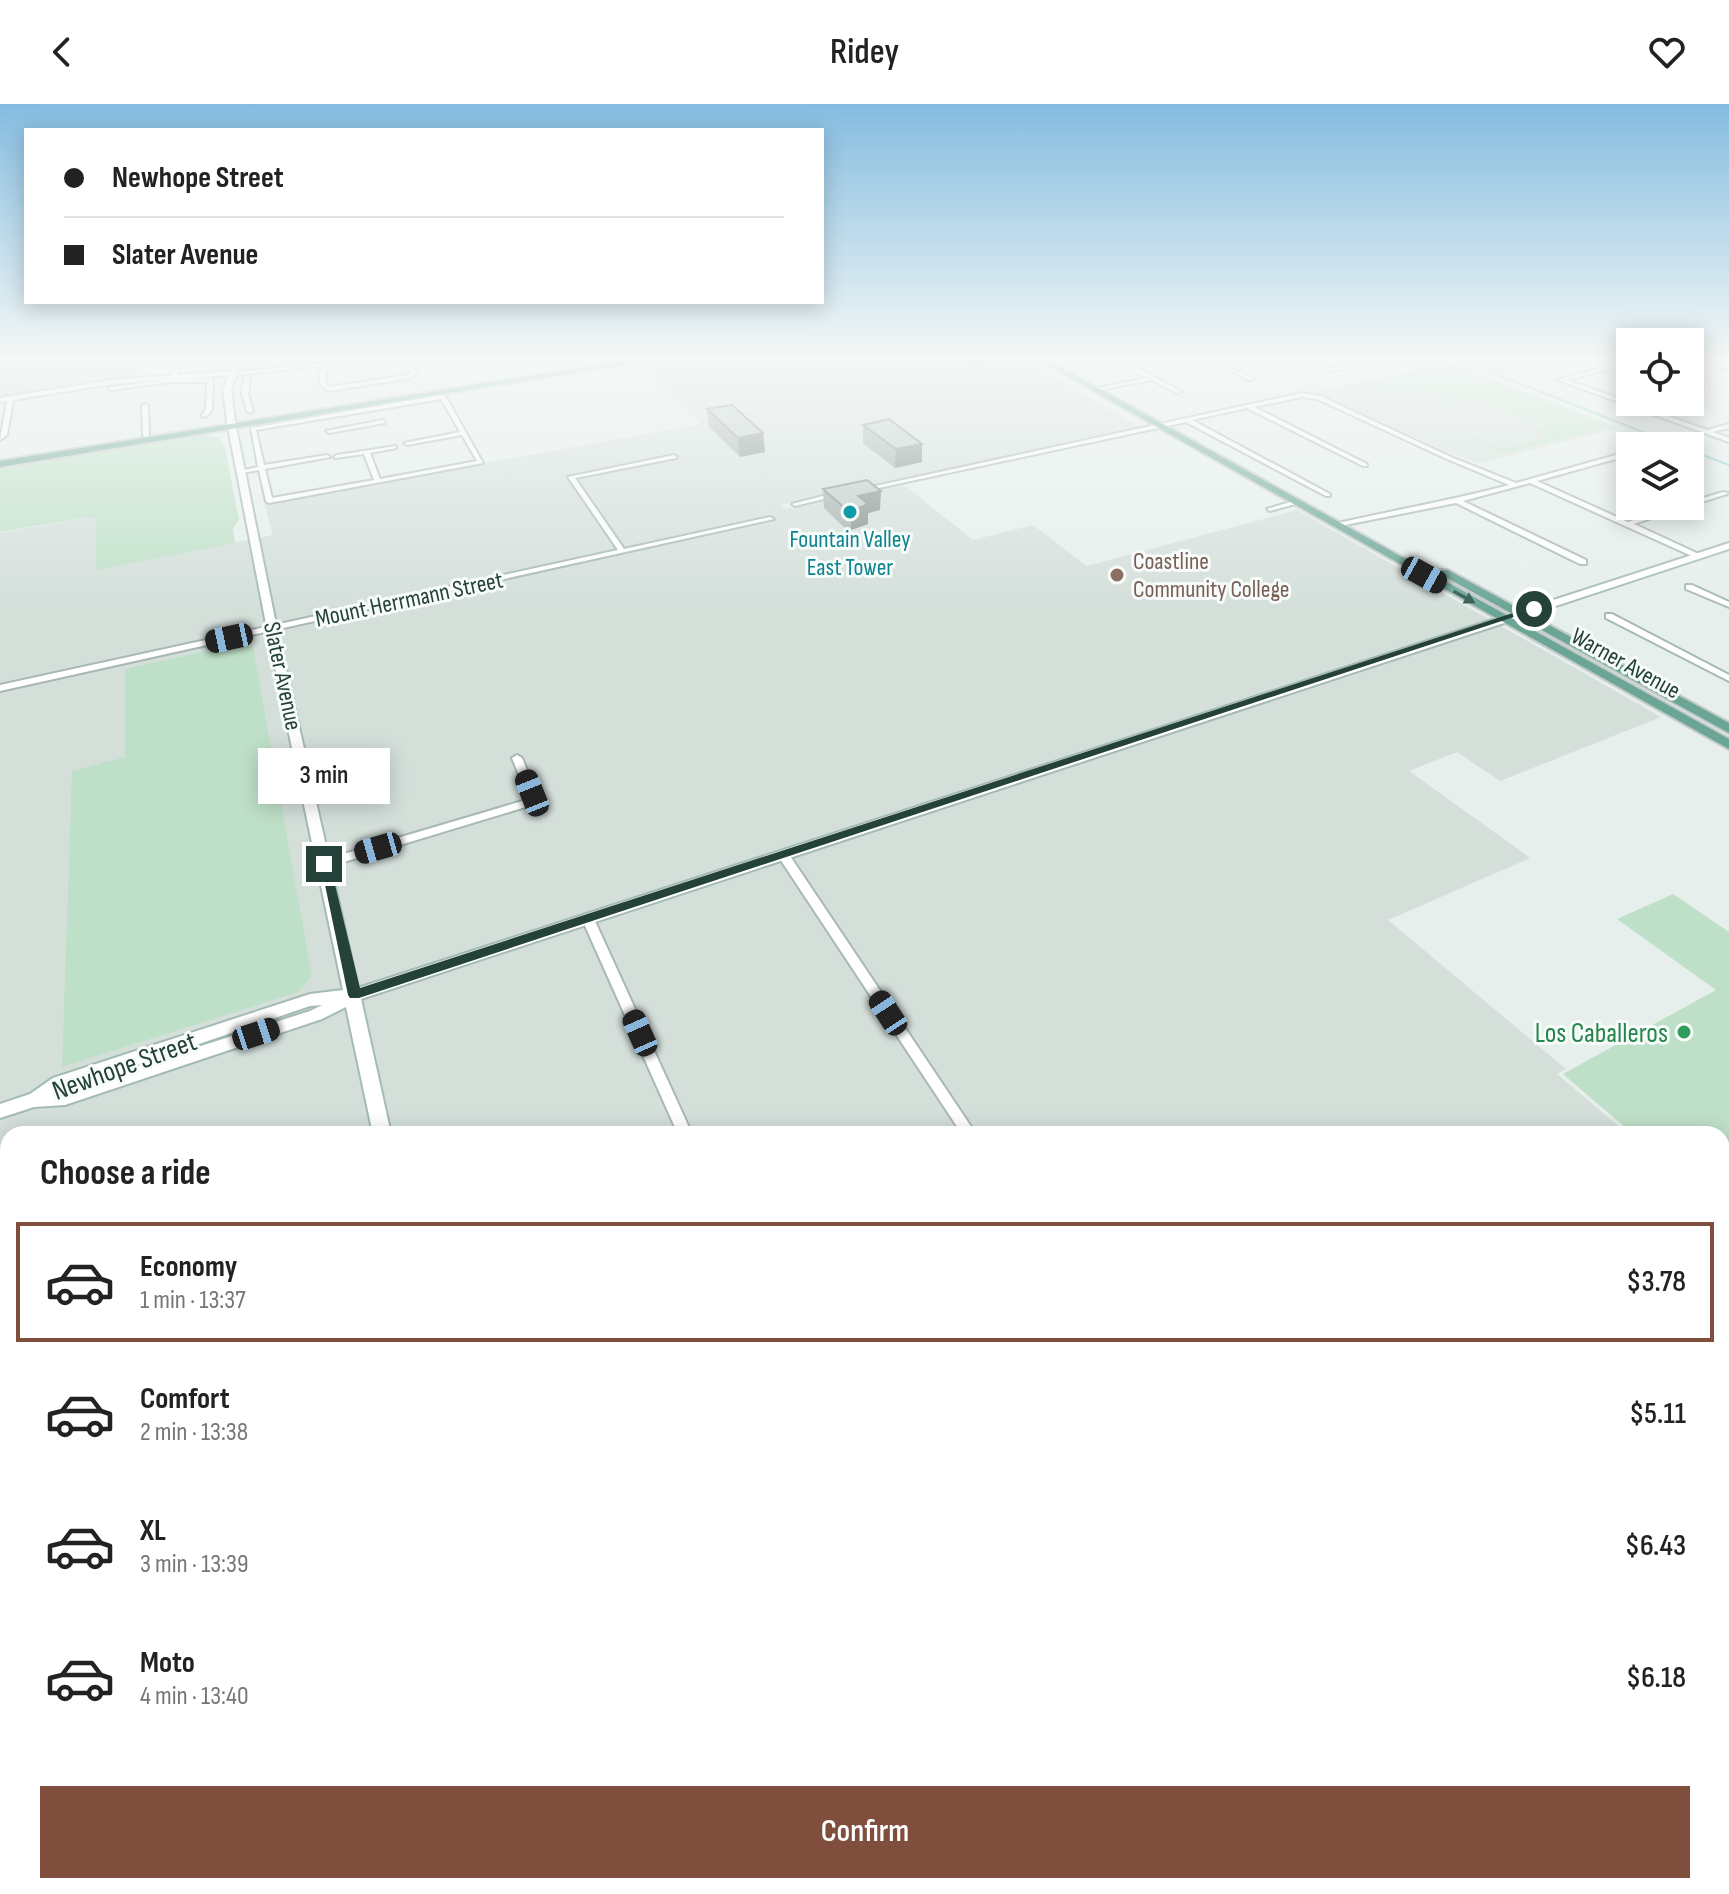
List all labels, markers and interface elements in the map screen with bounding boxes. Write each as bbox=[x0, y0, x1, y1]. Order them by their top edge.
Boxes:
icon: back bbox=[40, 30, 84, 74]
icon: heart bbox=[1645, 30, 1689, 74]
text: Ridey bbox=[830, 31, 899, 74]
text: Newhope Street bbox=[112, 160, 284, 196]
text: Slater Avenue bbox=[112, 237, 258, 273]
map controls bbox=[1616, 328, 1704, 520]
button: locate bbox=[1616, 328, 1704, 416]
button: layers bbox=[1616, 432, 1704, 520]
marker: Fountain Valley East Tower bbox=[841, 503, 859, 521]
place label: Fountain Valley East Tower bbox=[789, 525, 911, 582]
place label: Coastline Community College bbox=[1133, 547, 1290, 604]
car bbox=[1397, 553, 1451, 597]
street label: Mount Herrmann Street bbox=[313, 565, 506, 634]
marker: Coastline Community College bbox=[1108, 566, 1126, 584]
one-way arrow bbox=[1452, 590, 1475, 604]
route start bbox=[1516, 591, 1552, 627]
street label: Slater Avenue bbox=[257, 619, 308, 733]
car bbox=[203, 621, 255, 655]
street label: Warner Avenue bbox=[1566, 622, 1685, 705]
callout: 3 min bbox=[258, 748, 390, 804]
text: 3 min bbox=[300, 760, 348, 791]
car bbox=[512, 766, 552, 820]
car bbox=[352, 830, 404, 866]
route end bbox=[306, 846, 342, 882]
car bbox=[865, 986, 911, 1040]
car bbox=[619, 1006, 661, 1060]
car bbox=[229, 1015, 283, 1053]
place label: Los Caballeros bbox=[1535, 1017, 1668, 1050]
marker: Los Caballeros bbox=[1675, 1023, 1693, 1041]
street label: Newhope Street bbox=[48, 1025, 201, 1108]
text: Choose a ride bbox=[40, 1152, 211, 1195]
icon: car bbox=[44, 1246, 116, 1318]
text: Economy bbox=[140, 1249, 237, 1285]
text: $3.78 bbox=[1626, 1264, 1686, 1300]
text: 1 min · 13:37 bbox=[140, 1285, 246, 1316]
icon: car bbox=[44, 1378, 116, 1450]
text: Comfort bbox=[140, 1381, 230, 1417]
text: $5.11 bbox=[1629, 1396, 1686, 1432]
text: 2 min · 13:38 bbox=[140, 1417, 248, 1448]
icon: car bbox=[44, 1510, 116, 1582]
text: XL bbox=[140, 1513, 166, 1549]
text: $6.43 bbox=[1625, 1528, 1686, 1564]
text: 3 min · 13:39 bbox=[140, 1549, 248, 1580]
icon: car bbox=[44, 1642, 116, 1714]
text: Moto bbox=[140, 1645, 195, 1681]
text: $6.18 bbox=[1626, 1660, 1686, 1696]
text: 4 min · 13:40 bbox=[140, 1681, 248, 1712]
button: Confirm bbox=[40, 1786, 1690, 1878]

